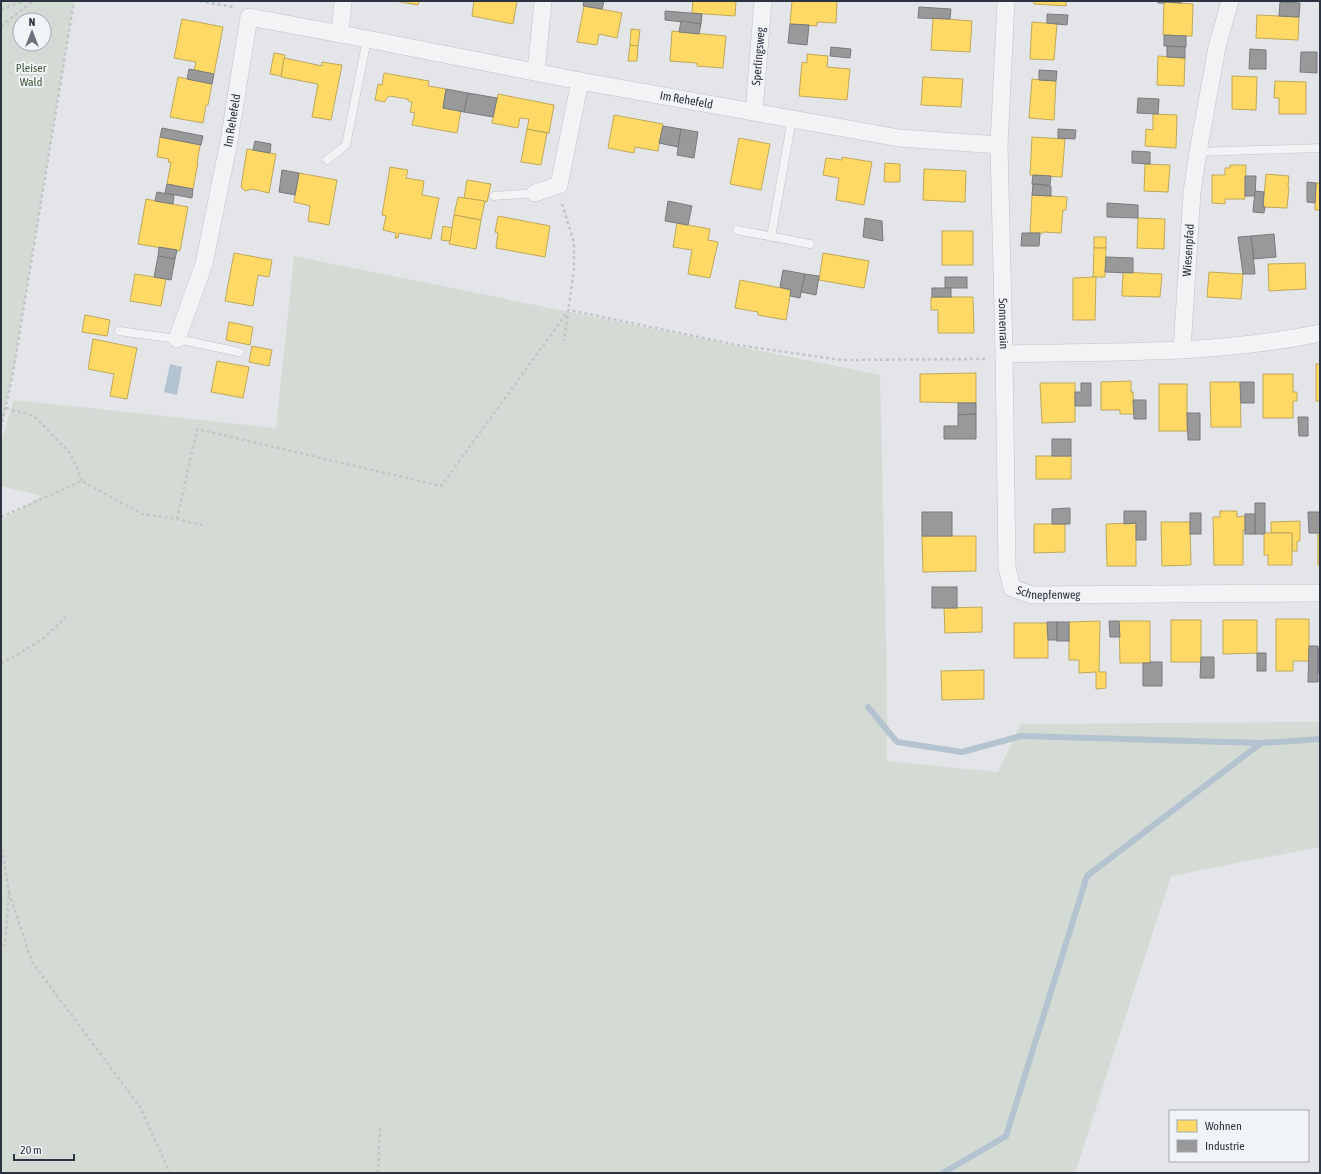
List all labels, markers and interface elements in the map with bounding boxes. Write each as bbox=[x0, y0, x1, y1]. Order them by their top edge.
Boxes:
north arrow bbox=[12, 12, 52, 52]
text: N bbox=[29, 16, 35, 28]
street label: Sperlingsweg bbox=[749, 26, 768, 86]
park label: Pleiser Wald bbox=[16, 61, 47, 89]
street label: Im Rehefeld bbox=[659, 88, 714, 112]
street label: Im Rehefeld bbox=[221, 93, 243, 148]
street label: Wiesenpfad bbox=[1180, 223, 1197, 277]
street label: Sonnenrain bbox=[996, 298, 1011, 350]
street label: Schnepfenweg bbox=[1015, 583, 1081, 602]
legend bbox=[1169, 1110, 1309, 1162]
text: Wohnen bbox=[1205, 1119, 1242, 1133]
scale bar bbox=[14, 1136, 74, 1162]
text: Industrie bbox=[1205, 1139, 1245, 1153]
text: 20 m bbox=[20, 1143, 42, 1157]

